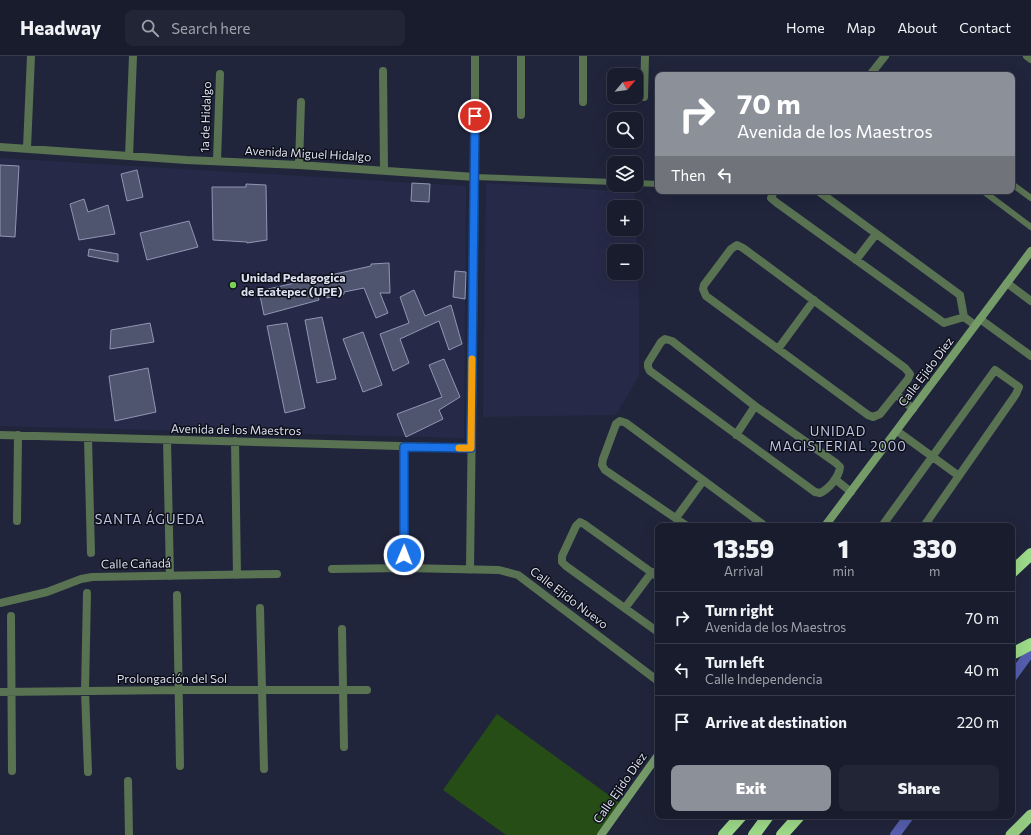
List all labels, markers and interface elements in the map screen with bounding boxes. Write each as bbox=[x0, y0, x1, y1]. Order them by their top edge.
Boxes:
search box bbox=[125, 10, 405, 46]
text: Headway bbox=[20, 16, 101, 39]
icon: search bbox=[139, 17, 161, 39]
text: Search here bbox=[171, 19, 251, 37]
text: Home bbox=[786, 19, 825, 36]
text: Map bbox=[847, 19, 875, 36]
text: About bbox=[897, 19, 937, 36]
text: Contact bbox=[959, 19, 1011, 36]
north arrow bbox=[607, 68, 643, 104]
map controls bbox=[607, 68, 643, 280]
street label: 1a de Hidalgo bbox=[197, 81, 213, 153]
text: 70 m bbox=[737, 86, 801, 120]
icon: right bbox=[671, 88, 723, 140]
pin bbox=[458, 99, 492, 133]
icon: arrive bbox=[464, 105, 486, 127]
button: search bbox=[607, 112, 643, 148]
text: Avenida de los Maestros bbox=[737, 120, 933, 142]
street label: Avenida Miguel Hidalgo bbox=[244, 143, 372, 163]
button: layers bbox=[607, 156, 643, 192]
icon: left bbox=[714, 164, 736, 186]
text: Then bbox=[671, 166, 706, 184]
button: + bbox=[607, 200, 643, 236]
button: − bbox=[607, 244, 643, 280]
place label: Unidad Pedagogica de Ecatepec (UPE) bbox=[241, 270, 346, 298]
marker: Unidad Pedagogica de Ecatepec (UPE) bbox=[228, 280, 238, 290]
street label: Calle Ejido Diez bbox=[895, 334, 956, 409]
street label: Avenida de los Maestros bbox=[171, 421, 301, 437]
district label: UNIDAD MAGISTERIAL 2000 bbox=[769, 423, 907, 454]
district label: SANTA ÁGUEDA bbox=[95, 510, 205, 527]
position arrow bbox=[383, 534, 425, 576]
text: 13:59 bbox=[713, 534, 774, 563]
text: 1 bbox=[838, 534, 849, 563]
text: 330 bbox=[913, 534, 957, 563]
street label: Calle Cañadá bbox=[101, 555, 171, 571]
street label: Calle Ejido Nuevo bbox=[528, 563, 611, 631]
text: Arrival bbox=[724, 563, 763, 579]
text: min bbox=[832, 563, 855, 579]
text: m bbox=[929, 563, 940, 579]
text: Turn right bbox=[705, 601, 774, 619]
icon: right bbox=[671, 607, 693, 629]
text: 70 m bbox=[965, 609, 999, 627]
text: Avenida de los Maestros bbox=[705, 619, 846, 635]
text: Turn left bbox=[705, 653, 764, 671]
icon: left bbox=[671, 659, 693, 681]
text: 40 m bbox=[964, 661, 999, 679]
street label: Prolongación del Sol bbox=[117, 671, 227, 685]
text: Calle Independencia bbox=[705, 671, 822, 687]
icon: arrive bbox=[671, 711, 693, 733]
text: Arrive at destination bbox=[705, 713, 847, 731]
text: 220 m bbox=[957, 713, 999, 731]
street label: Calle Ejido Diez bbox=[590, 749, 649, 825]
button: Exit bbox=[671, 765, 831, 811]
button: Share bbox=[839, 765, 999, 811]

